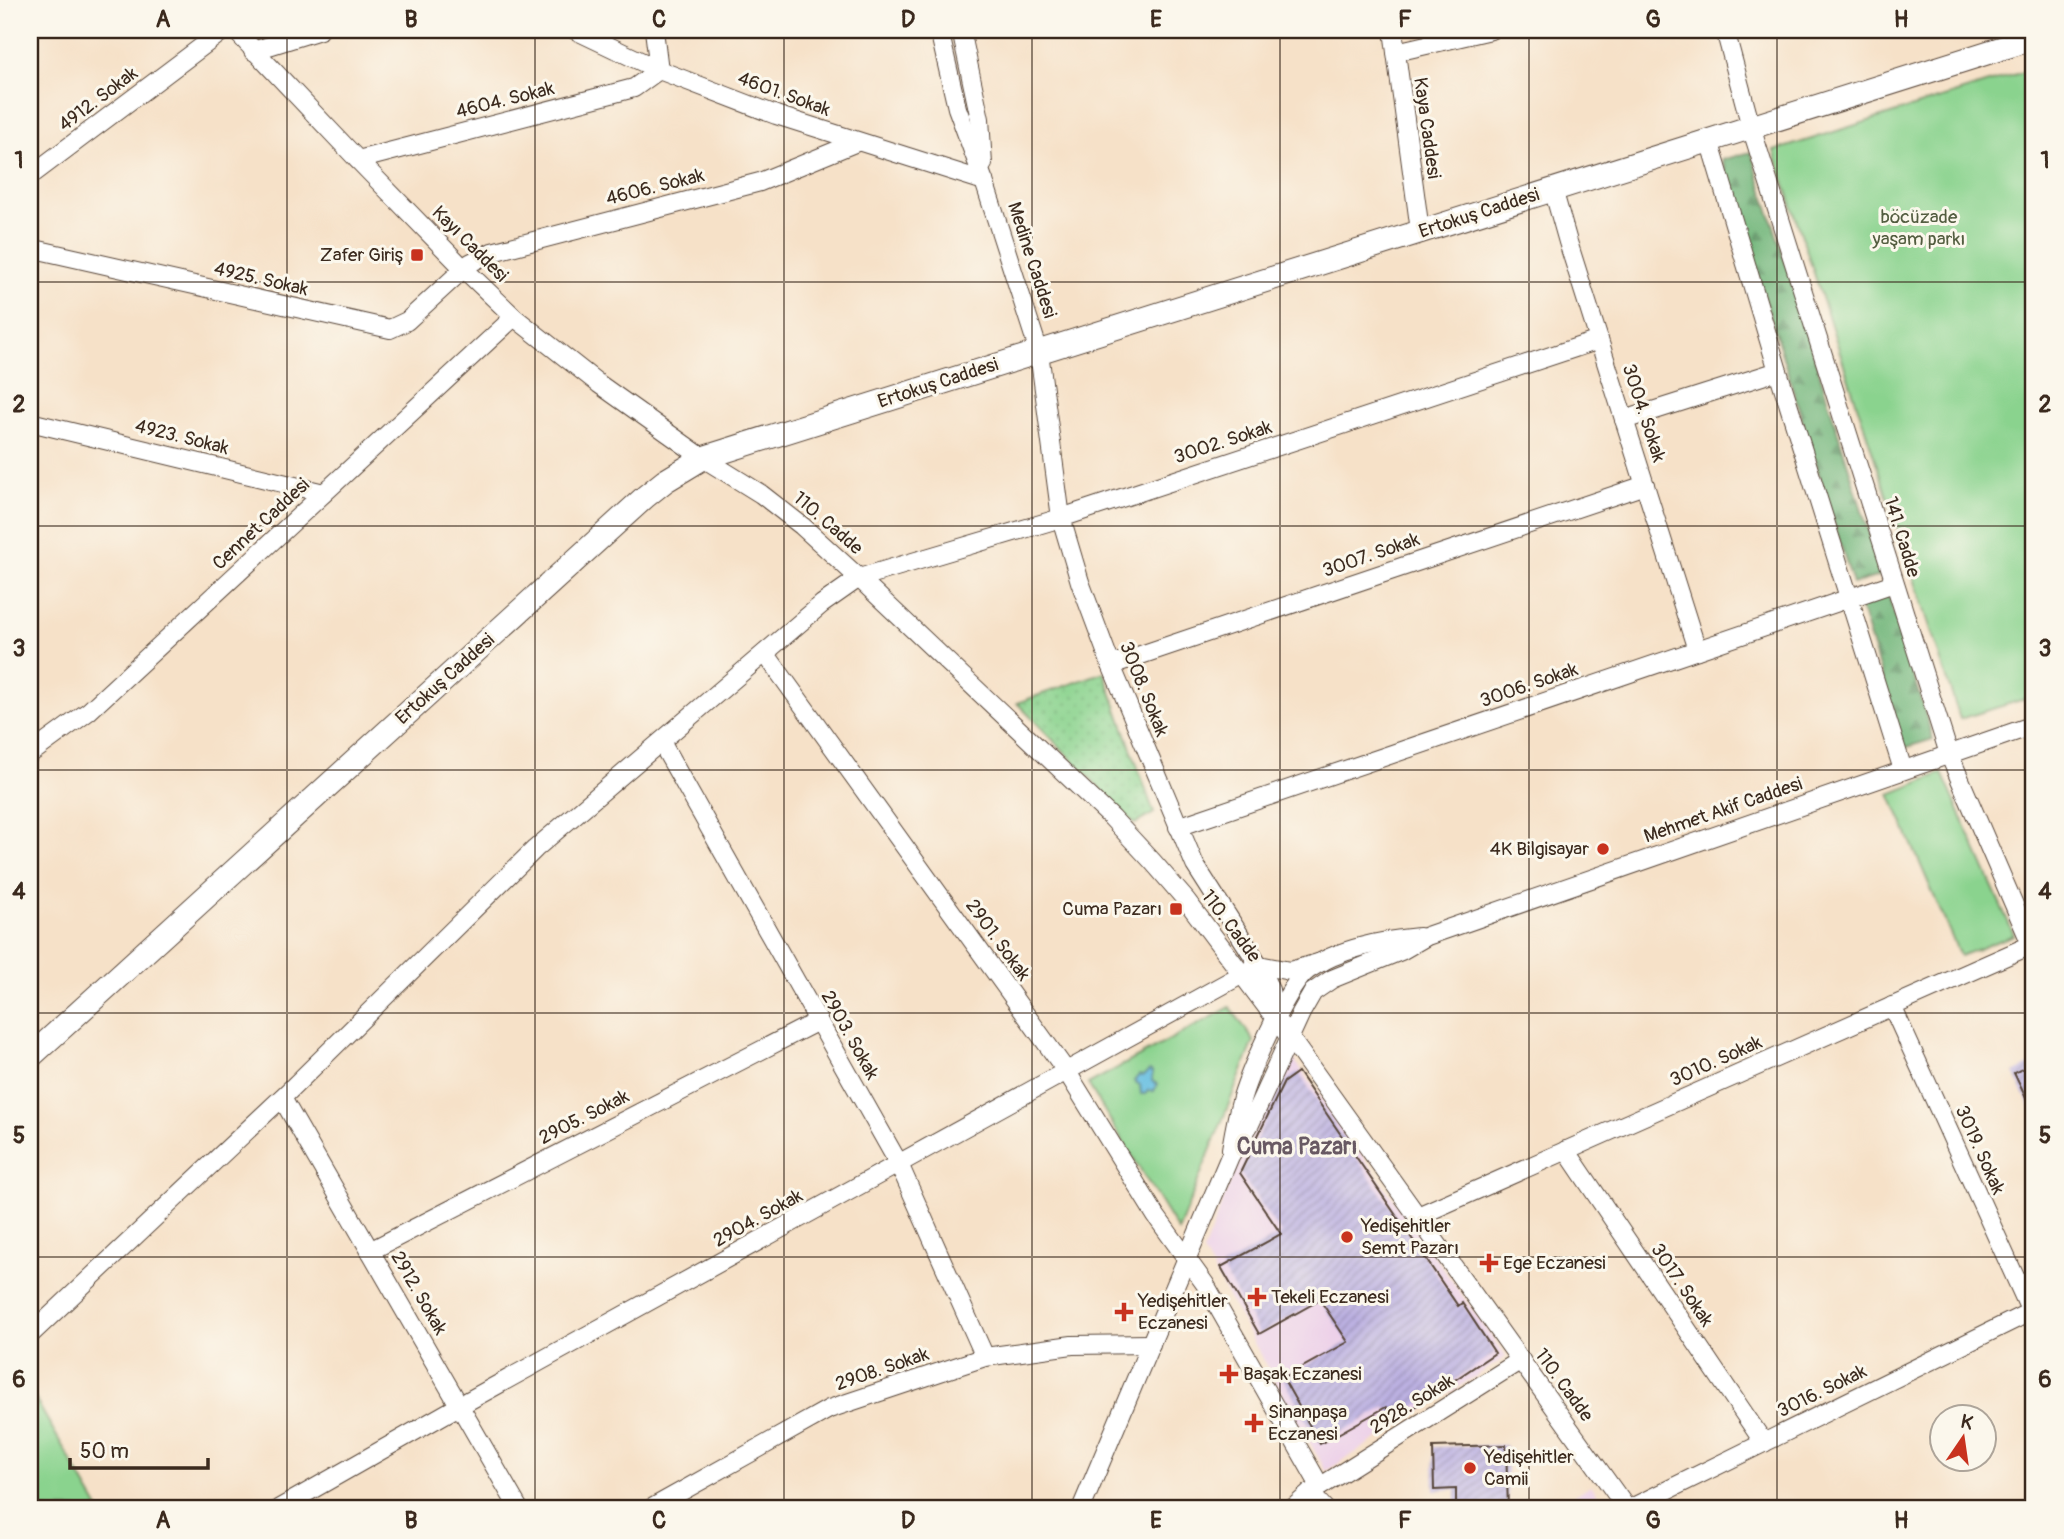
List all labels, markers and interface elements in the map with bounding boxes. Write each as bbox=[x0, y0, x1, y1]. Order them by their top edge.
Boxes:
text: A bbox=[156, 5, 171, 34]
text: B bbox=[404, 5, 418, 34]
text: C bbox=[652, 5, 666, 34]
text: D bbox=[901, 5, 915, 34]
text: E bbox=[1150, 5, 1162, 34]
text: F bbox=[1398, 5, 1412, 34]
text: G bbox=[1645, 5, 1661, 34]
text: H bbox=[1894, 5, 1908, 34]
street label: 4912. Sokak bbox=[54, 61, 142, 137]
street label: 4601. Sokak bbox=[734, 66, 834, 122]
street label: 4604. Sokak bbox=[453, 76, 557, 124]
street label: Kaya Caddesi bbox=[1408, 76, 1446, 180]
text: 1 bbox=[15, 146, 24, 175]
text: 1 bbox=[2041, 146, 2050, 175]
street label: 4606. Sokak bbox=[603, 163, 707, 211]
street label: Ertokuş Caddesi bbox=[1416, 182, 1542, 244]
street label: Medine Caddesi bbox=[1002, 199, 1062, 321]
street label: Kayı Caddesi bbox=[427, 201, 513, 287]
park label: böcüzade yaşam parkı bbox=[1872, 205, 1965, 251]
place label: Zafer Giriş bbox=[320, 243, 403, 267]
marker: Zafer Giriş bbox=[409, 247, 425, 263]
street label: 4925. Sokak bbox=[212, 257, 311, 302]
street label: Ertokuş Caddesi bbox=[875, 352, 1001, 414]
street label: 3004. Sokak bbox=[1617, 361, 1671, 465]
text: 2 bbox=[13, 390, 26, 419]
text: 2 bbox=[2039, 390, 2052, 419]
street label: 4923. Sokak bbox=[133, 414, 231, 460]
street label: 3002. Sokak bbox=[1171, 415, 1275, 469]
street label: Cennet Caddesi bbox=[207, 473, 315, 575]
street label: 110. Cadde bbox=[788, 486, 868, 560]
street label: 141. Cadde bbox=[1878, 494, 1926, 581]
street label: 3007. Sokak bbox=[1319, 527, 1423, 583]
street label: Ertokuş Caddesi bbox=[390, 628, 500, 730]
text: 3 bbox=[13, 634, 25, 663]
text: 3 bbox=[2039, 634, 2051, 663]
street label: 3008. Sokak bbox=[1114, 638, 1174, 740]
street label: 3006. Sokak bbox=[1477, 657, 1581, 713]
street label: Mehmet Akif Caddesi bbox=[1641, 772, 1805, 848]
place label: 4K Bilgisayar bbox=[1490, 837, 1589, 861]
marker: 4K Bilgisayar bbox=[1595, 841, 1611, 857]
text: 4 bbox=[12, 877, 26, 906]
text: 4 bbox=[2038, 877, 2052, 906]
street label: 110. Cadde bbox=[1196, 885, 1266, 968]
street label: 2901. Sokak bbox=[960, 894, 1036, 986]
place label: Cuma Pazarı bbox=[1062, 897, 1162, 921]
marker: Cuma Pazarı bbox=[1168, 901, 1184, 917]
street label: 2903. Sokak bbox=[816, 986, 884, 1084]
street label: 3010. Sokak bbox=[1666, 1030, 1766, 1092]
street label: 2905. Sokak bbox=[535, 1084, 633, 1150]
street label: 3019. Sokak bbox=[1950, 1102, 2010, 1198]
text: 5 bbox=[13, 1121, 25, 1150]
text: 5 bbox=[2039, 1121, 2051, 1150]
district label: Cuma Pazarı bbox=[1237, 1132, 1357, 1161]
street label: 2904. Sokak bbox=[709, 1184, 807, 1252]
place label: Yedişehitler Semt Pazarı bbox=[1360, 1214, 1459, 1260]
marker: Yedişehitler Semt Pazarı bbox=[1339, 1229, 1355, 1245]
street label: 3017. Sokak bbox=[1645, 1239, 1719, 1331]
street label: 2912. Sokak bbox=[385, 1247, 453, 1339]
place label: Ege Eczanesi bbox=[1503, 1251, 1606, 1275]
marker: Ege Eczanesi bbox=[1481, 1255, 1497, 1271]
place label: Tekeli Eczanesi bbox=[1271, 1285, 1389, 1309]
place label: Yedişehitler Eczanesi bbox=[1137, 1289, 1228, 1335]
marker: Tekeli Eczanesi bbox=[1249, 1289, 1265, 1305]
marker: Yedişehitler Eczanesi bbox=[1116, 1304, 1132, 1320]
street label: 2908. Sokak bbox=[832, 1342, 932, 1396]
street label: 110. Cadde bbox=[1529, 1344, 1599, 1427]
street label: 3016. Sokak bbox=[1773, 1359, 1871, 1423]
place label: Başak Eczanesi bbox=[1243, 1362, 1362, 1386]
text: 6 bbox=[12, 1365, 26, 1394]
text: 6 bbox=[2038, 1365, 2052, 1394]
marker: Başak Eczanesi bbox=[1221, 1366, 1237, 1382]
street label: 2928. Sokak bbox=[1365, 1369, 1459, 1439]
place label: Sinanpaşa Eczanesi bbox=[1268, 1400, 1347, 1446]
north arrow bbox=[1927, 1402, 1997, 1472]
text: K bbox=[1958, 1409, 1975, 1436]
marker: Sinanpaşa Eczanesi bbox=[1246, 1415, 1262, 1431]
scale bar bbox=[70, 1427, 208, 1471]
text: 50 m bbox=[80, 1438, 129, 1465]
place label: Yedişehitler Camii bbox=[1483, 1445, 1574, 1491]
marker: Yedişehitler Camii bbox=[1462, 1460, 1478, 1476]
text: A bbox=[156, 1506, 171, 1535]
text: B bbox=[404, 1506, 418, 1535]
text: C bbox=[652, 1506, 666, 1535]
text: D bbox=[901, 1506, 915, 1535]
text: E bbox=[1150, 1506, 1162, 1535]
text: F bbox=[1398, 1506, 1412, 1535]
text: G bbox=[1645, 1506, 1661, 1535]
text: H bbox=[1894, 1506, 1908, 1535]

